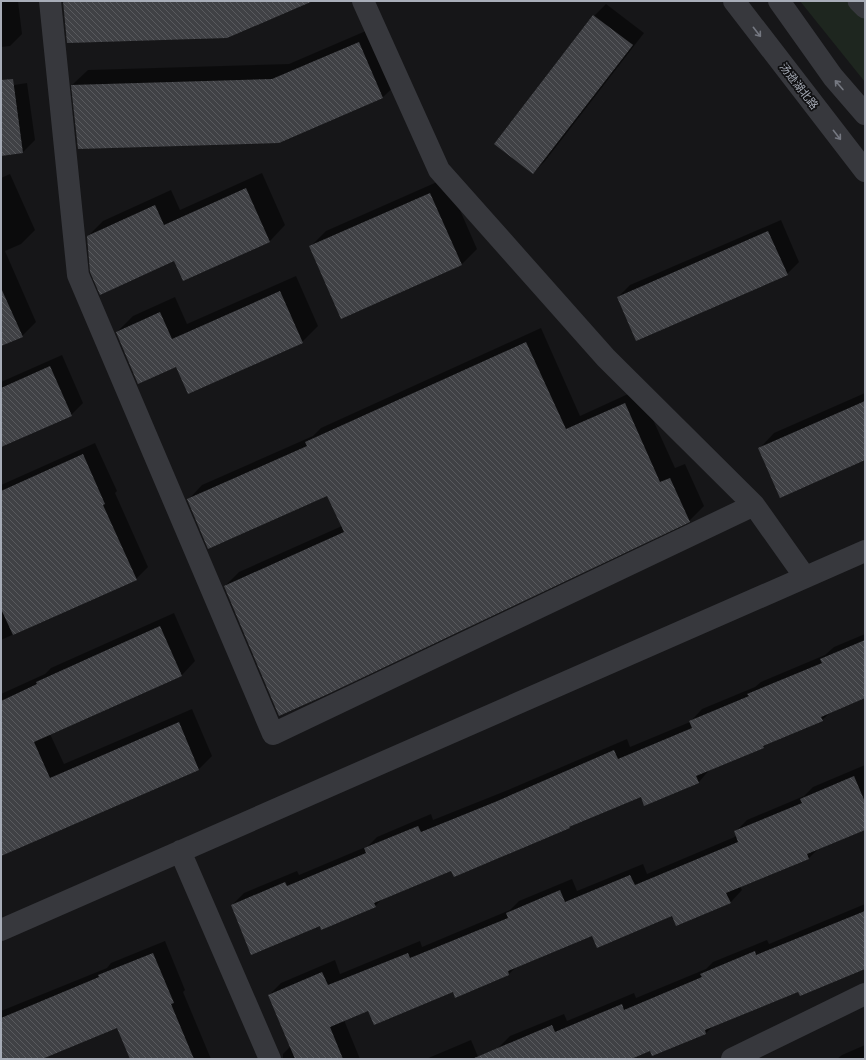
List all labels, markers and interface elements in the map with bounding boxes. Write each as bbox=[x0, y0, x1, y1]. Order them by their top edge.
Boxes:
one-way arrow bbox=[753, 27, 762, 38]
street label: 汤逊湖北路 bbox=[777, 60, 821, 112]
one-way arrow bbox=[835, 80, 844, 90]
one-way arrow bbox=[833, 129, 841, 140]

